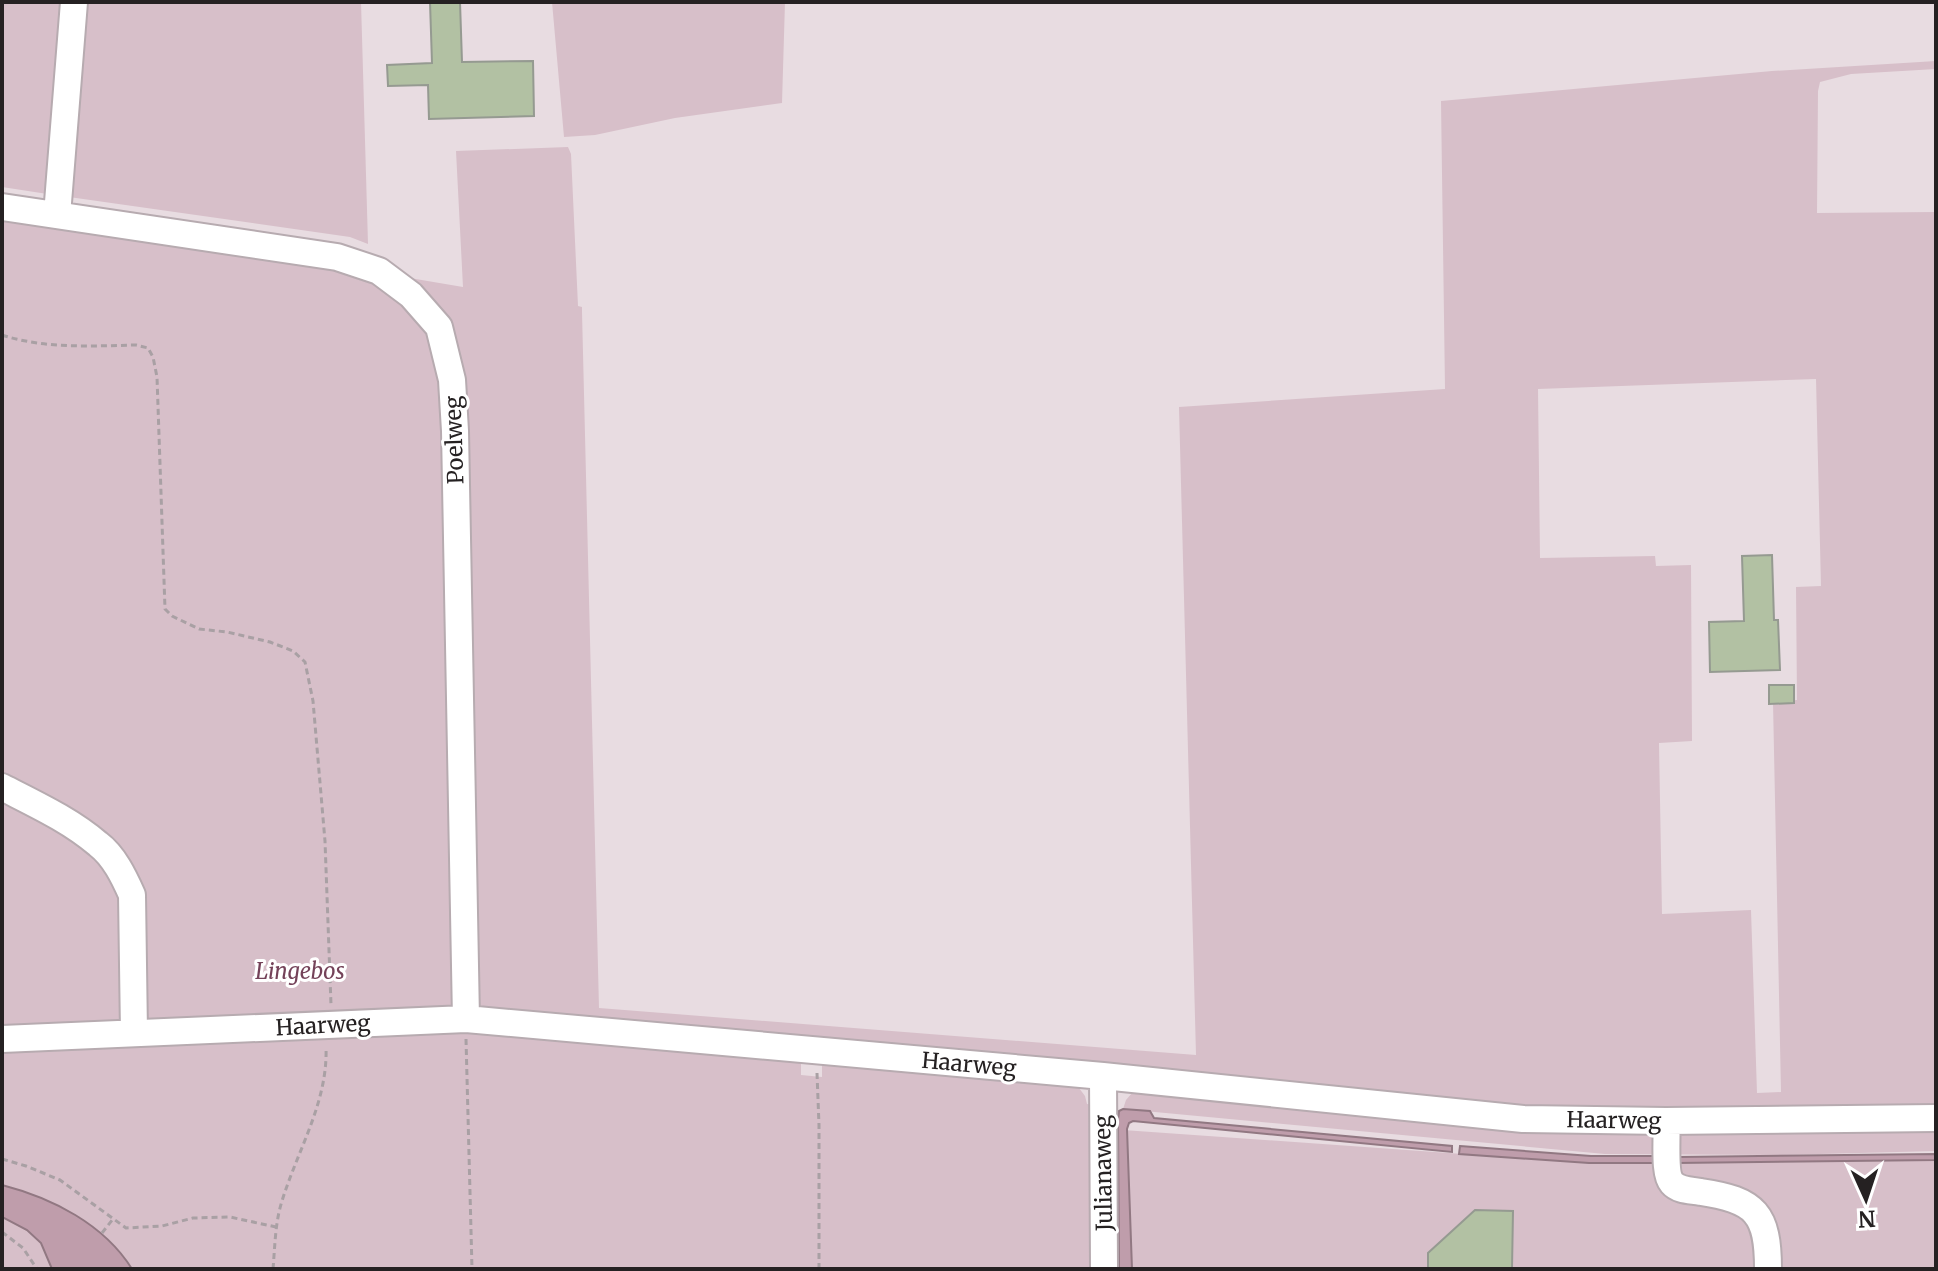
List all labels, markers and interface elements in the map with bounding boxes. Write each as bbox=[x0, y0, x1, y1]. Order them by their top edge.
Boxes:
street label: Poelweg bbox=[438, 395, 470, 485]
park label: Lingebos bbox=[255, 957, 345, 985]
street label: Haarweg bbox=[275, 1009, 371, 1041]
street label: Haarweg bbox=[920, 1046, 1018, 1082]
street label: Haarweg bbox=[1566, 1105, 1662, 1135]
street label: Julianaweg bbox=[1088, 1115, 1118, 1232]
north arrow bbox=[1826, 1159, 1906, 1239]
text: N bbox=[1857, 1205, 1876, 1233]

